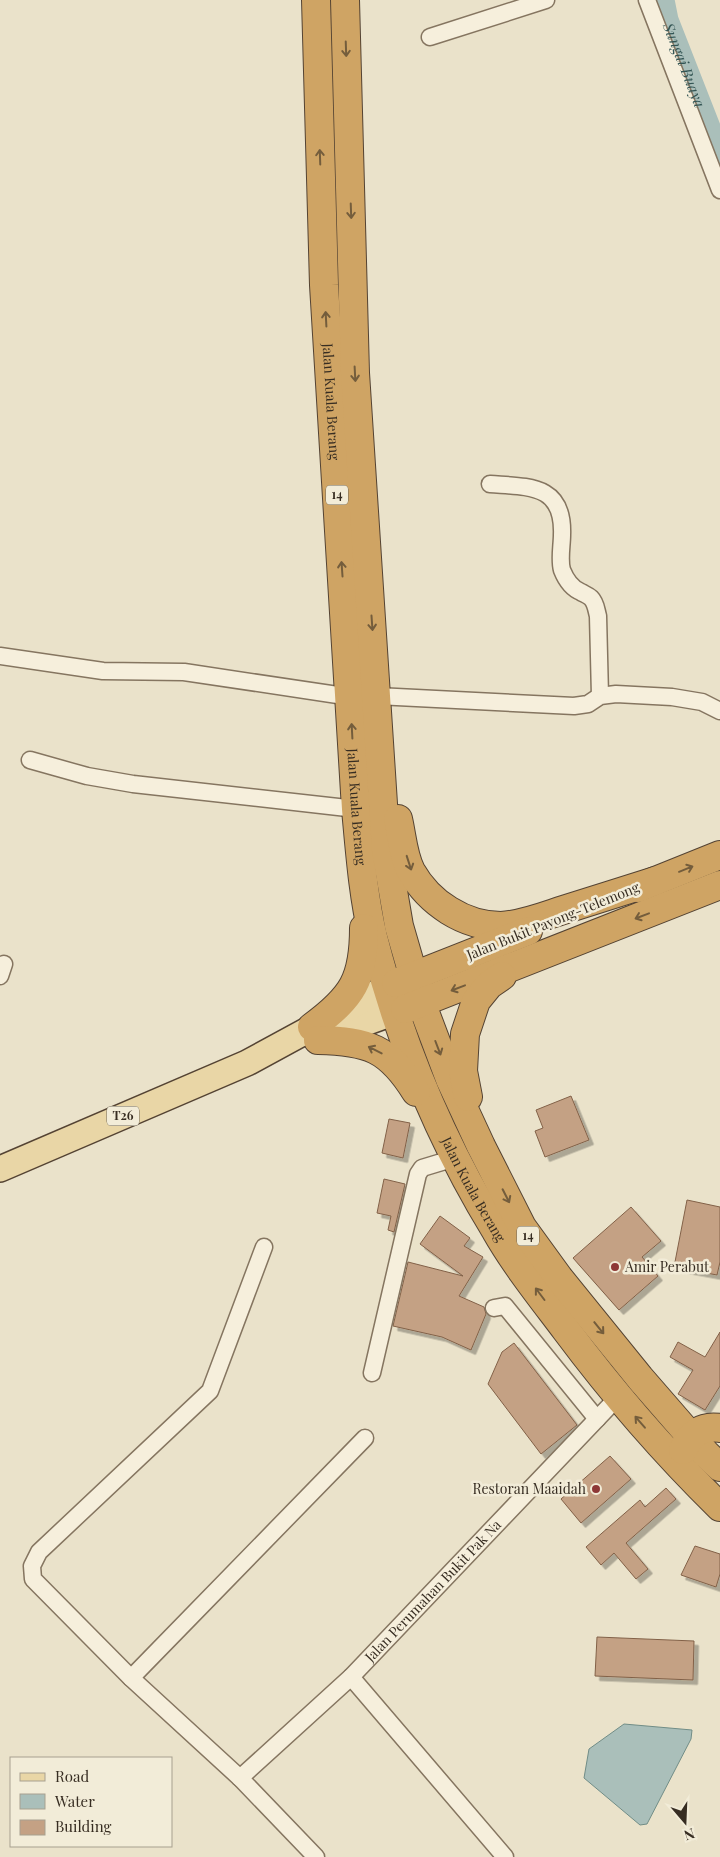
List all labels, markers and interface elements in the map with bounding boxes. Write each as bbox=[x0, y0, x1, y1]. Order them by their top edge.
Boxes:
water label: Sungai Buaya bbox=[659, 19, 710, 110]
one-way arrow bbox=[341, 40, 351, 56]
one-way arrow bbox=[316, 149, 325, 165]
one-way arrow bbox=[346, 203, 355, 219]
one-way arrow bbox=[321, 312, 330, 328]
street label: Jalan Kuala Berang bbox=[319, 341, 345, 461]
one-way arrow bbox=[351, 365, 360, 381]
road number: 14 bbox=[326, 486, 348, 504]
one-way arrow bbox=[337, 561, 346, 577]
one-way arrow bbox=[368, 615, 377, 631]
one-way arrow bbox=[348, 723, 357, 739]
street label: Jalan Kuala Berang bbox=[343, 747, 371, 867]
one-way arrow bbox=[404, 854, 414, 870]
one-way arrow bbox=[678, 863, 693, 873]
street label: Jalan Bukit Payong-Telemong bbox=[463, 877, 643, 964]
one-way arrow bbox=[635, 912, 650, 921]
one-way arrow bbox=[451, 984, 466, 993]
one-way arrow bbox=[434, 1040, 443, 1055]
one-way arrow bbox=[368, 1045, 383, 1054]
road number: T26 bbox=[107, 1106, 139, 1126]
street label: Jalan Kuala Berang bbox=[437, 1133, 511, 1246]
one-way arrow bbox=[501, 1188, 511, 1203]
road number: 14 bbox=[517, 1226, 539, 1246]
place label: Amir Perabut bbox=[624, 1257, 710, 1276]
marker: Amir Perabut bbox=[609, 1261, 621, 1273]
one-way arrow bbox=[534, 1288, 545, 1301]
one-way arrow bbox=[593, 1321, 604, 1334]
one-way arrow bbox=[634, 1415, 646, 1428]
place label: Restoran Maaidah bbox=[472, 1479, 587, 1498]
marker: Restoran Maaidah bbox=[590, 1483, 602, 1495]
street label: Jalan Perumahan Bukit Pak Na bbox=[360, 1515, 505, 1667]
legend bbox=[10, 1757, 172, 1847]
text: Road bbox=[55, 1766, 89, 1786]
text: Water bbox=[54, 1791, 95, 1811]
north arrow bbox=[660, 1797, 710, 1847]
text: Building bbox=[55, 1816, 112, 1836]
text: N bbox=[682, 1824, 697, 1845]

